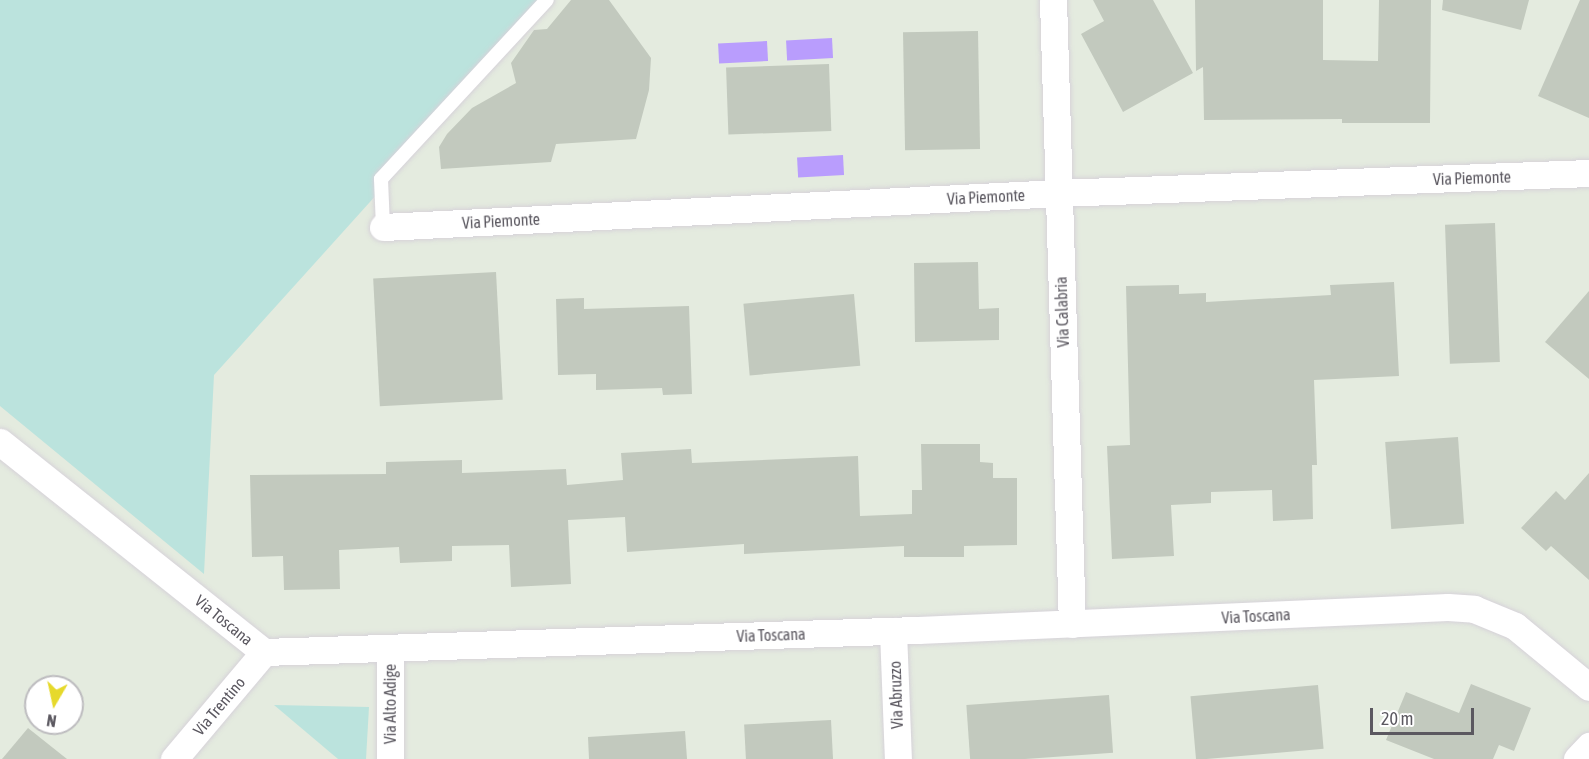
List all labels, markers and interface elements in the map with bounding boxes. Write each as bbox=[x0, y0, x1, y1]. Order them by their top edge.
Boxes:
street label: Via Piemonte bbox=[1433, 167, 1511, 189]
street label: Via Piemonte bbox=[946, 185, 1026, 209]
street label: Via Piemonte bbox=[461, 209, 541, 233]
street label: Via Calabria bbox=[1051, 276, 1073, 348]
street label: Via Toscana bbox=[191, 591, 257, 649]
street label: Via Toscana bbox=[1221, 605, 1291, 627]
street label: Via Toscana bbox=[736, 624, 806, 646]
street label: Via Abruzzo bbox=[885, 661, 907, 729]
street label: Via Alto Adige bbox=[380, 664, 400, 744]
street label: Via Trentino bbox=[189, 673, 249, 739]
north arrow bbox=[24, 675, 84, 735]
scale bar bbox=[1373, 696, 1476, 734]
text: 20 m bbox=[1381, 708, 1413, 729]
text: N bbox=[45, 711, 58, 730]

